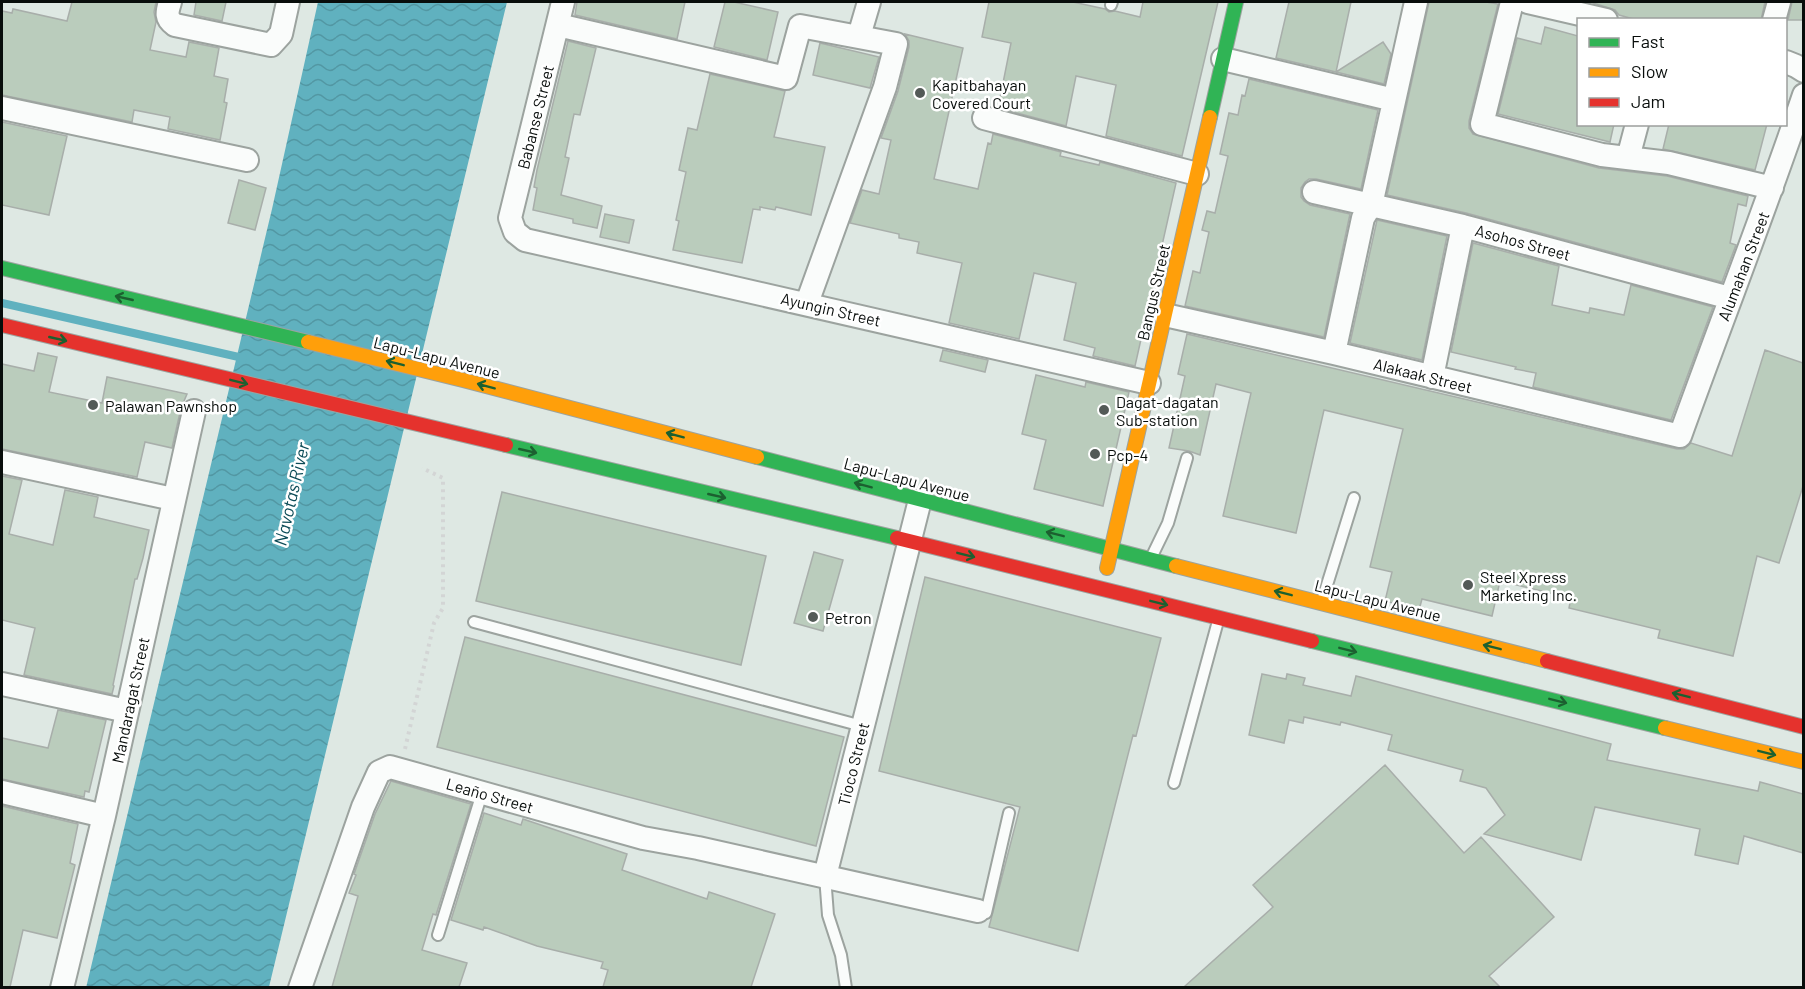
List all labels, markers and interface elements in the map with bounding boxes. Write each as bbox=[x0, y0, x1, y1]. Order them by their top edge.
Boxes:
legend bbox=[1577, 18, 1787, 126]
text: Fast bbox=[1631, 30, 1665, 52]
text: Slow bbox=[1631, 60, 1668, 82]
street label: Babanse Street bbox=[513, 63, 557, 171]
place label: Kapitbahayan Covered Court bbox=[932, 75, 1031, 112]
marker: Kapitbahayan Covered Court bbox=[913, 86, 927, 100]
text: Jam bbox=[1631, 90, 1665, 112]
street label: Alumahan Street bbox=[1713, 209, 1773, 323]
street label: Asohos Street bbox=[1473, 220, 1573, 264]
street label: Bangus Street bbox=[1133, 242, 1173, 342]
street label: Ayungin Street bbox=[779, 288, 883, 330]
one-way arrow bbox=[115, 291, 134, 303]
street label: Lapu-Lapu Avenue bbox=[372, 332, 502, 382]
one-way arrow bbox=[49, 333, 68, 345]
street label: Alakaak Street bbox=[1372, 354, 1474, 396]
one-way arrow bbox=[386, 357, 405, 369]
one-way arrow bbox=[229, 376, 248, 388]
one-way arrow bbox=[477, 379, 496, 391]
place label: Dagat-dagatan Sub-station bbox=[1116, 392, 1219, 429]
place label: Palawan Pawnshop bbox=[105, 396, 237, 415]
marker: Palawan Pawnshop bbox=[86, 398, 100, 412]
marker: Dagat-dagatan Sub-station bbox=[1097, 403, 1111, 417]
one-way arrow bbox=[666, 429, 685, 440]
water label: Navotas River bbox=[268, 440, 314, 548]
place label: Pcp-4 bbox=[1107, 445, 1148, 464]
one-way arrow bbox=[517, 446, 537, 457]
marker: Pcp-4 bbox=[1088, 447, 1102, 461]
street label: Lapu-Lapu Avenue bbox=[842, 453, 972, 505]
one-way arrow bbox=[854, 478, 873, 490]
one-way arrow bbox=[708, 490, 727, 502]
one-way arrow bbox=[1045, 528, 1064, 540]
one-way arrow bbox=[956, 550, 975, 562]
place label: Steel Xpress Marketing Inc. bbox=[1480, 567, 1577, 604]
street label: Lapu-Lapu Avenue bbox=[1313, 575, 1443, 625]
marker: Steel Xpress Marketing Inc. bbox=[1461, 578, 1475, 592]
one-way arrow bbox=[1274, 587, 1293, 599]
one-way arrow bbox=[1149, 597, 1168, 609]
place label: Petron bbox=[825, 608, 872, 627]
marker: Petron bbox=[806, 610, 820, 624]
street label: Mandaragat Street bbox=[107, 635, 153, 765]
one-way arrow bbox=[1483, 640, 1502, 652]
one-way arrow bbox=[1338, 644, 1357, 656]
one-way arrow bbox=[1672, 689, 1691, 701]
one-way arrow bbox=[1548, 696, 1567, 708]
street label: Tioco Street bbox=[833, 720, 873, 808]
one-way arrow bbox=[1757, 747, 1776, 759]
street label: Leaño Street bbox=[444, 773, 536, 817]

